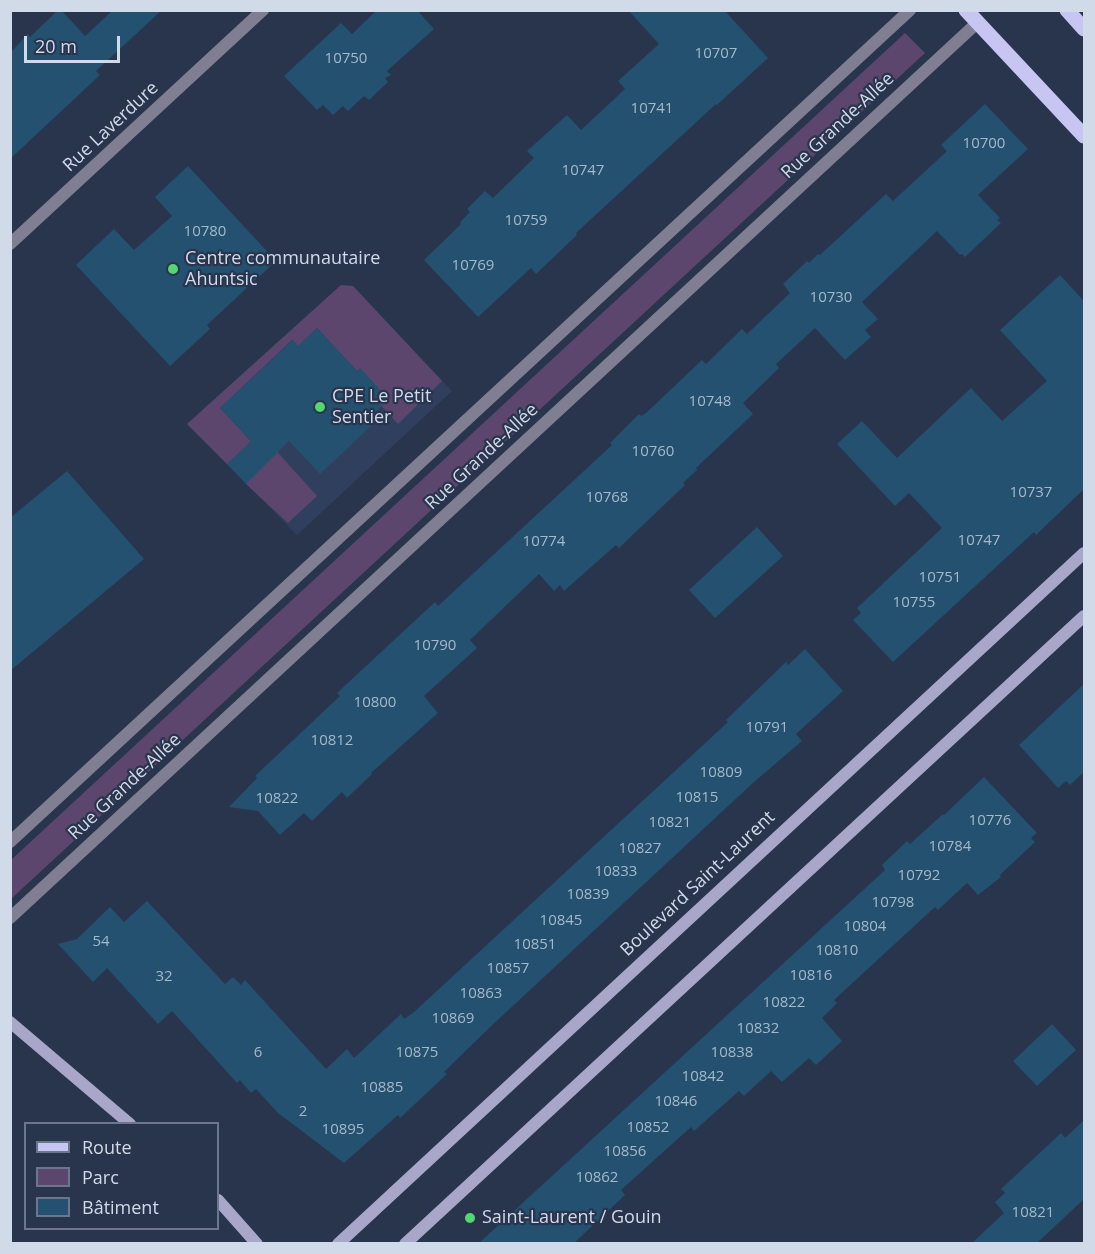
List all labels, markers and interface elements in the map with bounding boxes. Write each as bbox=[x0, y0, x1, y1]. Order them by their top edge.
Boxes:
scale bar bbox=[27, 24, 123, 62]
text: 20 m bbox=[35, 34, 77, 58]
house number: 10707 bbox=[695, 45, 737, 63]
house number: 10750 bbox=[325, 50, 367, 68]
street label: Rue Grande-Allée bbox=[777, 68, 899, 184]
street label: Rue Laverdure bbox=[59, 77, 163, 177]
house number: 10741 bbox=[631, 100, 673, 118]
house number: 10700 bbox=[963, 135, 1005, 153]
house number: 10747 bbox=[562, 162, 604, 180]
house number: 10759 bbox=[505, 212, 547, 230]
house number: 10780 bbox=[184, 223, 226, 241]
place label: Centre communautaire Ahuntsic bbox=[185, 248, 380, 290]
house number: 10769 bbox=[452, 257, 494, 275]
marker: Centre communautaire Ahuntsic bbox=[166, 262, 180, 276]
house number: 10730 bbox=[810, 289, 852, 307]
place label: CPE Le Petit Sentier bbox=[332, 386, 431, 428]
house number: 10748 bbox=[689, 393, 731, 411]
street label: Rue Grande-Allée bbox=[421, 399, 543, 515]
marker: CPE Le Petit Sentier bbox=[313, 400, 327, 414]
house number: 10760 bbox=[632, 443, 674, 461]
house number: 10737 bbox=[1010, 484, 1052, 502]
house number: 10768 bbox=[586, 489, 628, 507]
house number: 10747 bbox=[958, 532, 1000, 550]
house number: 10774 bbox=[523, 533, 565, 551]
house number: 10751 bbox=[919, 569, 961, 587]
house number: 10755 bbox=[893, 594, 935, 612]
house number: 10790 bbox=[414, 637, 456, 655]
house number: 10800 bbox=[354, 694, 396, 712]
house number: 10791 bbox=[746, 719, 788, 737]
street label: Rue Grande-Allée bbox=[64, 729, 186, 845]
house number: 10812 bbox=[311, 732, 353, 750]
house number: 10809 bbox=[700, 764, 742, 782]
house number: 10815 bbox=[676, 789, 718, 807]
house number: 10822 bbox=[256, 790, 298, 808]
street label: Boulevard Saint-Laurent bbox=[616, 807, 780, 961]
house number: 10776 bbox=[969, 812, 1011, 830]
house number: 10821 bbox=[649, 814, 691, 832]
house number: 10784 bbox=[929, 838, 971, 856]
house number: 10827 bbox=[619, 840, 661, 858]
house number: 10833 bbox=[595, 863, 637, 881]
house number: 10792 bbox=[898, 867, 940, 885]
house number: 10839 bbox=[567, 886, 609, 904]
house number: 10798 bbox=[872, 894, 914, 912]
house number: 10845 bbox=[540, 912, 582, 930]
house number: 10804 bbox=[844, 918, 886, 936]
house number: 54 bbox=[92, 933, 110, 951]
house number: 10851 bbox=[514, 936, 556, 954]
house number: 10810 bbox=[816, 942, 858, 960]
house number: 10857 bbox=[487, 960, 529, 978]
house number: 10816 bbox=[790, 967, 832, 985]
house number: 32 bbox=[155, 968, 173, 986]
house number: 10863 bbox=[460, 985, 502, 1003]
house number: 10822 bbox=[763, 994, 805, 1012]
house number: 10869 bbox=[432, 1010, 474, 1028]
house number: 10832 bbox=[737, 1020, 779, 1038]
house number: 6 bbox=[254, 1044, 262, 1062]
house number: 10875 bbox=[396, 1044, 438, 1062]
house number: 10838 bbox=[711, 1044, 753, 1062]
house number: 10842 bbox=[682, 1068, 724, 1086]
house number: 10885 bbox=[361, 1079, 403, 1097]
house number: 10846 bbox=[655, 1093, 697, 1111]
house number: 2 bbox=[299, 1103, 307, 1121]
house number: 10852 bbox=[627, 1119, 669, 1137]
house number: 10895 bbox=[322, 1121, 364, 1139]
legend bbox=[24, 1122, 219, 1230]
text: Route bbox=[82, 1135, 132, 1159]
house number: 10856 bbox=[604, 1143, 646, 1161]
text: Parc bbox=[82, 1165, 119, 1189]
house number: 10862 bbox=[576, 1169, 618, 1187]
text: Bâtiment bbox=[82, 1195, 159, 1219]
house number: 10821 bbox=[1012, 1204, 1054, 1222]
place label: Saint-Laurent / Gouin bbox=[482, 1207, 662, 1229]
marker: Saint-Laurent / Gouin bbox=[463, 1211, 477, 1225]

